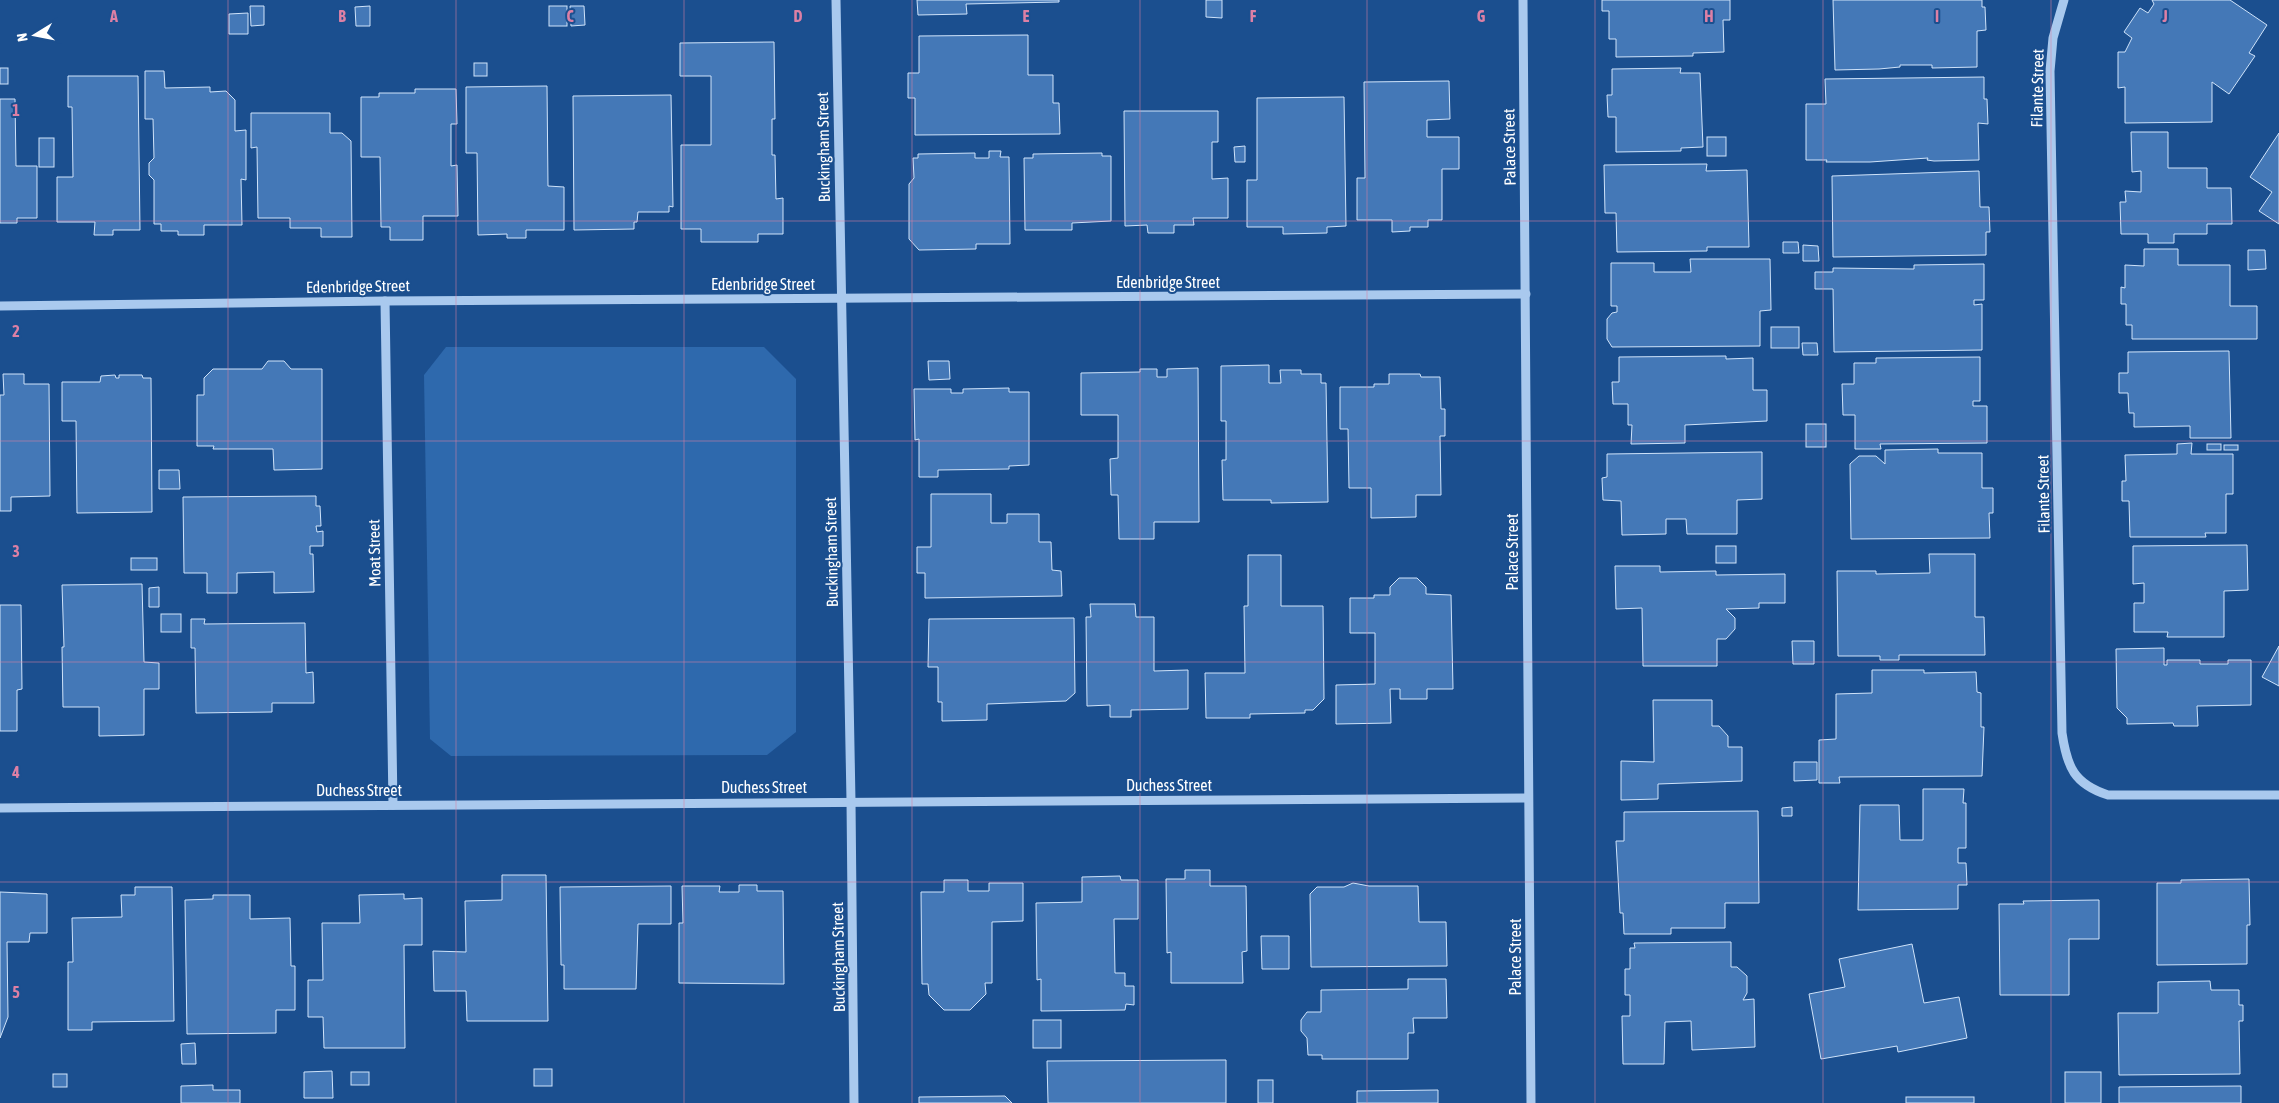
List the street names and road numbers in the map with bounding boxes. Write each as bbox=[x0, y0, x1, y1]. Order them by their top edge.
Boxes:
street label: Filante Street bbox=[2027, 48, 2047, 127]
street label: Buckingham Street bbox=[813, 91, 834, 202]
street label: Palace Street bbox=[1499, 108, 1519, 186]
street label: Edenbridge Street bbox=[1116, 273, 1220, 292]
street label: Edenbridge Street bbox=[711, 275, 815, 294]
street label: Edenbridge Street bbox=[306, 276, 411, 297]
street label: Filante Street bbox=[2033, 454, 2053, 533]
street label: Buckingham Street bbox=[821, 496, 842, 607]
street label: Palace Street bbox=[1503, 513, 1521, 591]
street label: Moat Street bbox=[364, 519, 384, 587]
street label: Duchess Street bbox=[1126, 776, 1212, 794]
street label: Duchess Street bbox=[721, 778, 807, 796]
street label: Duchess Street bbox=[316, 781, 402, 799]
street label: Buckingham Street bbox=[828, 901, 849, 1012]
street label: Palace Street bbox=[1506, 918, 1524, 996]

